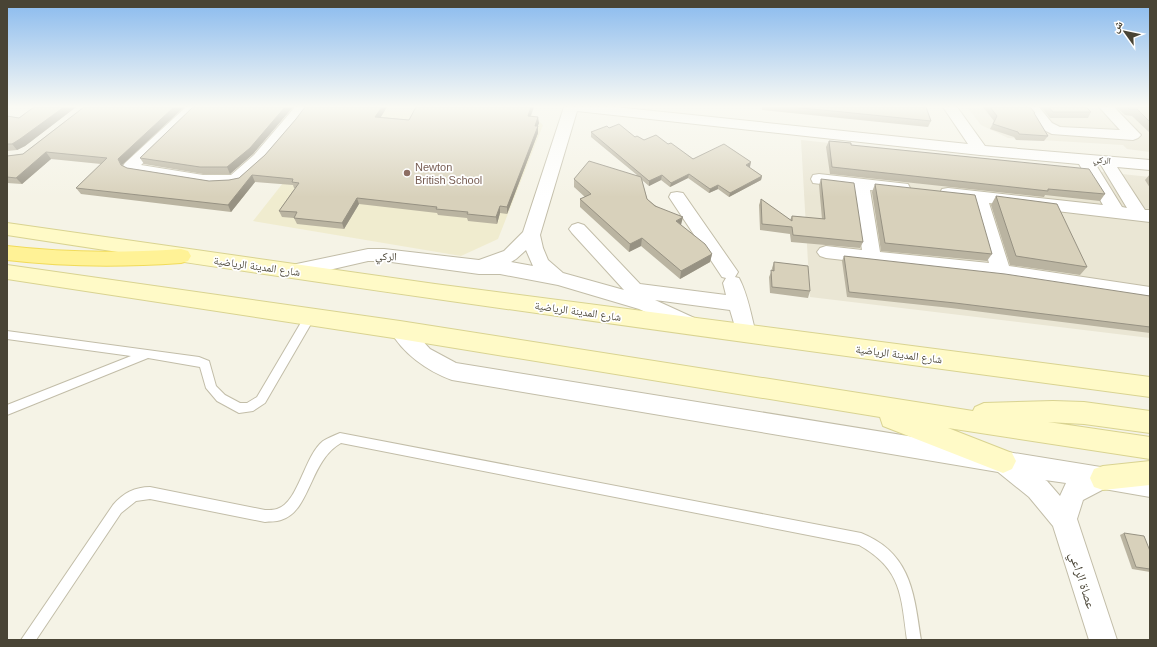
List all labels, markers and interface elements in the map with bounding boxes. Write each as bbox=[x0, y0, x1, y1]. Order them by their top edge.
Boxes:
north arrow bbox=[1105, 12, 1145, 52]
text: ش bbox=[1108, 18, 1127, 36]
street label: الركي bbox=[1092, 154, 1111, 168]
place label: Newton British School bbox=[415, 161, 482, 186]
marker: Newton British School bbox=[402, 168, 412, 178]
street label: الركي bbox=[375, 250, 397, 265]
street label: شارع المدينة الرياضية bbox=[213, 254, 301, 279]
street label: شارع المدينة الرياضية bbox=[534, 299, 622, 324]
street label: شارع المدينة الرياضية bbox=[855, 343, 943, 366]
street label: عصاة الراعي bbox=[1063, 550, 1099, 612]

